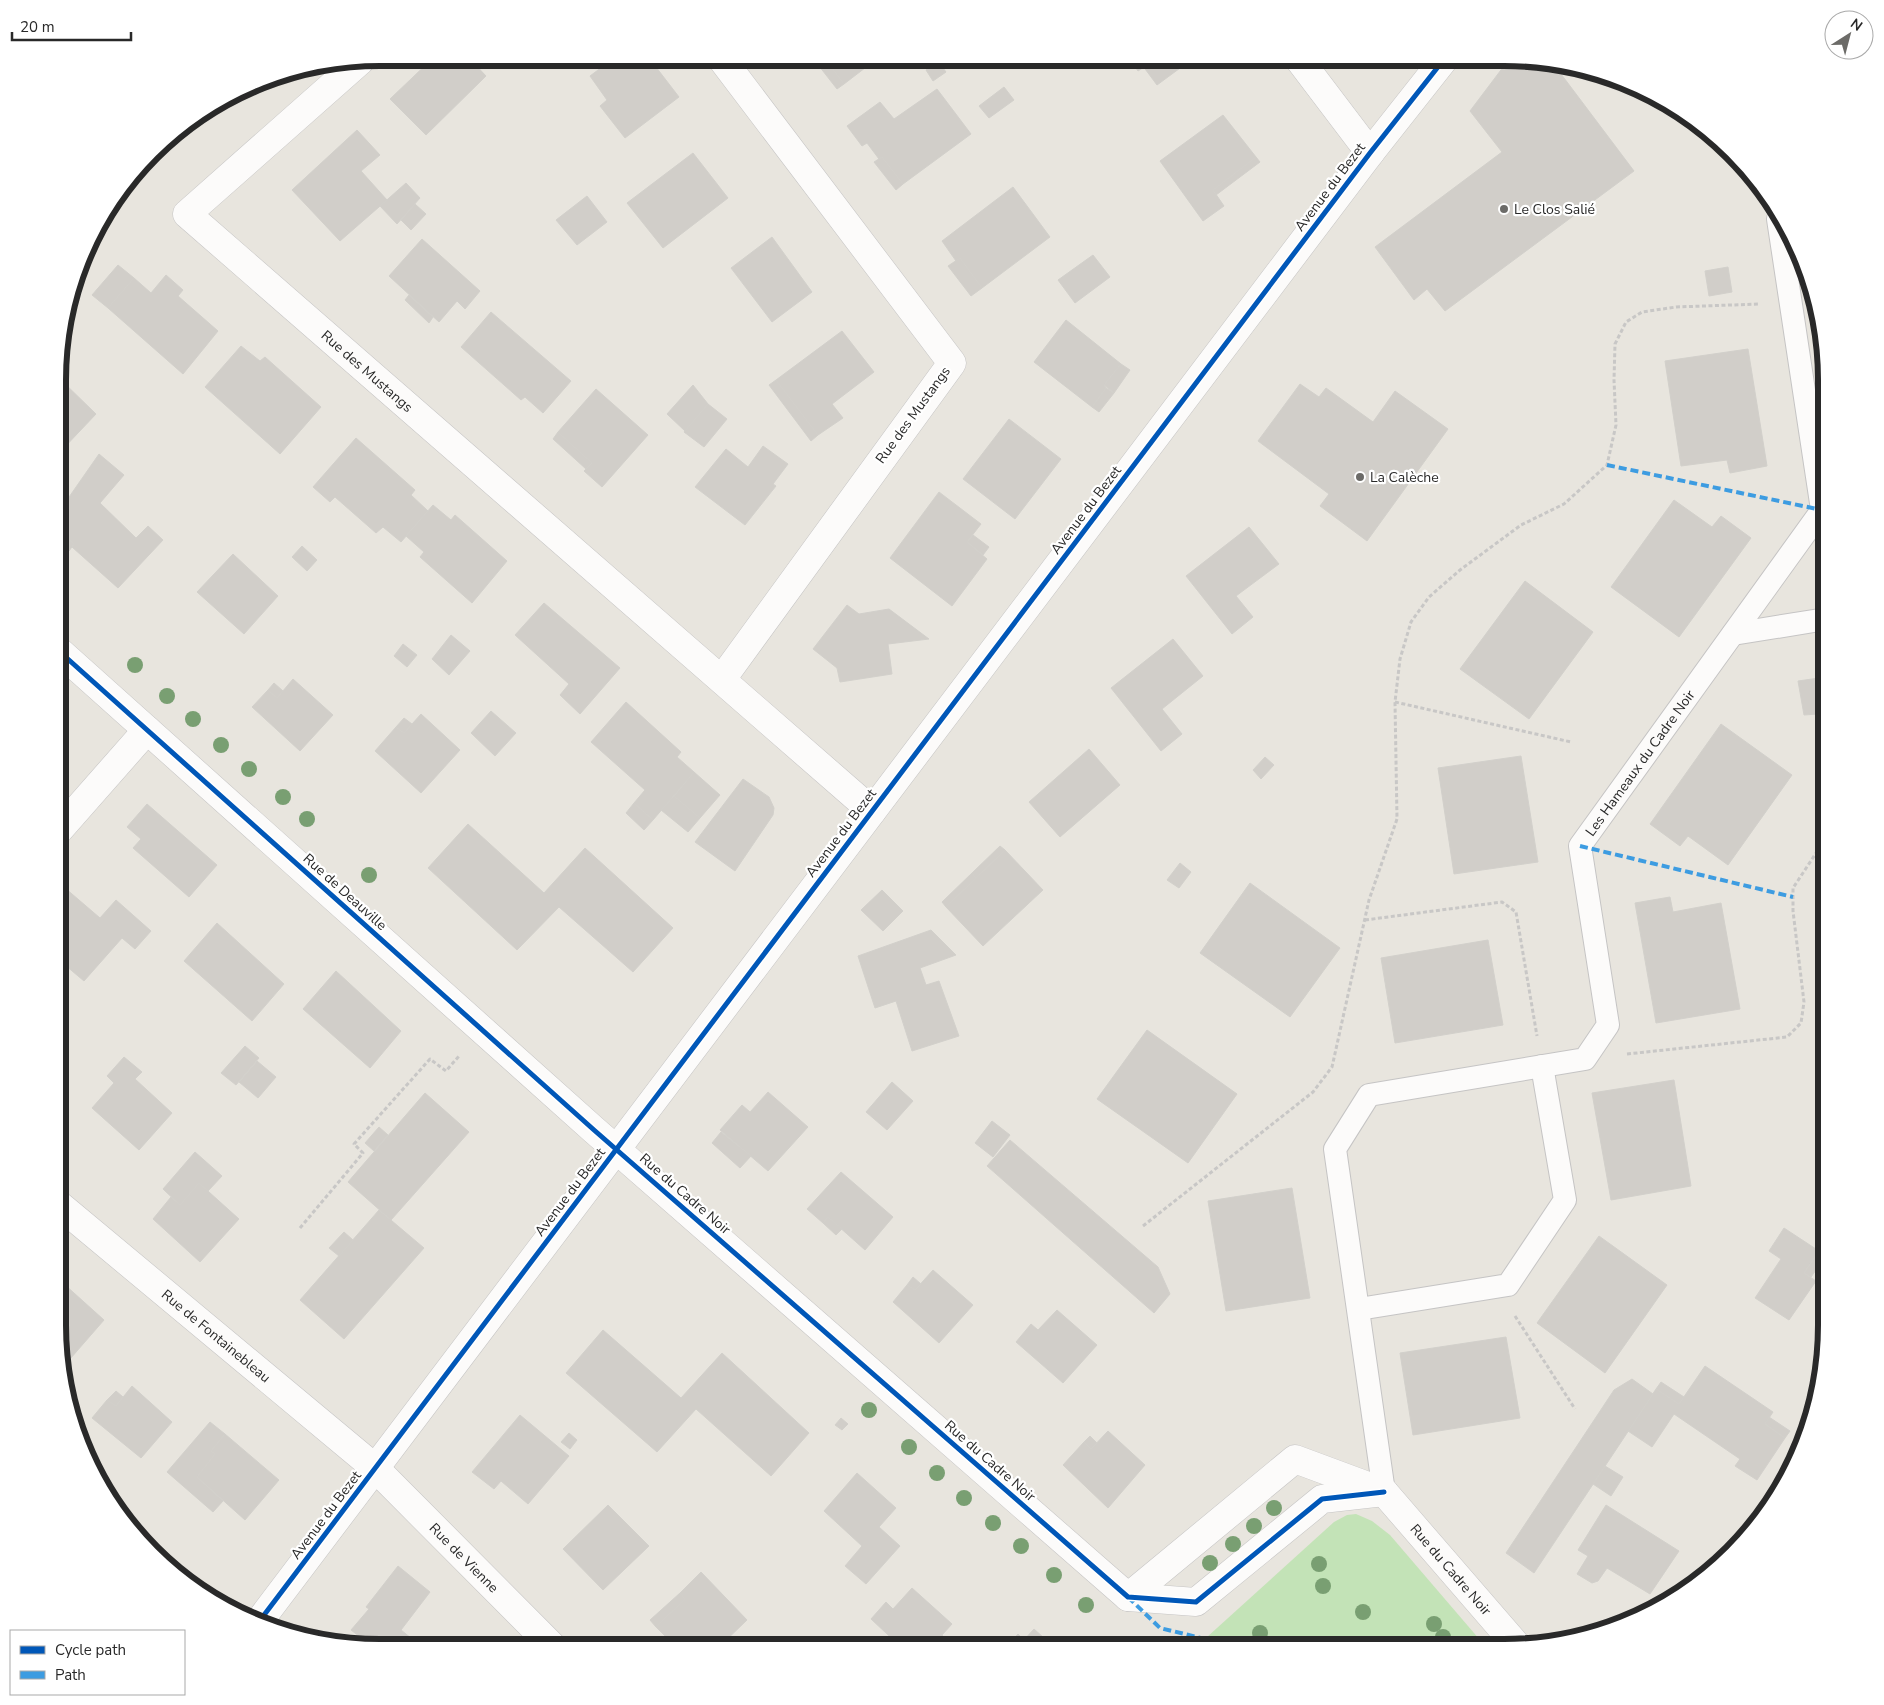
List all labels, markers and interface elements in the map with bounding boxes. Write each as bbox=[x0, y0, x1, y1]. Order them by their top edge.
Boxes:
scale bar bbox=[12, 10, 131, 42]
north arrow bbox=[1824, 10, 1874, 60]
text: N bbox=[1847, 14, 1866, 36]
text: 20 m bbox=[20, 17, 55, 37]
street label: Avenue du Bezet bbox=[1290, 139, 1370, 235]
place label: Le Clos Salié bbox=[1514, 200, 1595, 219]
marker: Le Clos Salié bbox=[1498, 203, 1510, 215]
street label: Rue des Mustangs bbox=[317, 326, 417, 417]
street label: Rue des Mustangs bbox=[871, 362, 955, 467]
street label: Avenue du Bezet bbox=[1046, 462, 1126, 558]
place label: La Calèche bbox=[1370, 468, 1439, 487]
marker: La Calèche bbox=[1354, 471, 1366, 483]
street label: Les Hameaux du Cadre Noir bbox=[1581, 686, 1699, 840]
street label: Avenue du Bezet bbox=[801, 785, 881, 881]
street label: Rue de Deauville bbox=[299, 849, 391, 935]
street label: Avenue du Bezet bbox=[530, 1144, 610, 1240]
street label: Rue du Cadre Noir bbox=[635, 1149, 735, 1239]
street label: Rue de Fontainebleau bbox=[158, 1285, 275, 1387]
street label: Rue du Cadre Noir bbox=[940, 1416, 1040, 1506]
street label: Avenue du Bezet bbox=[286, 1467, 366, 1563]
street label: Rue de Vienne bbox=[425, 1519, 503, 1597]
street label: Rue du Cadre Noir bbox=[1406, 1520, 1496, 1619]
legend bbox=[10, 1630, 185, 1695]
text: Cycle path bbox=[55, 1640, 126, 1660]
text: Path bbox=[55, 1665, 86, 1685]

